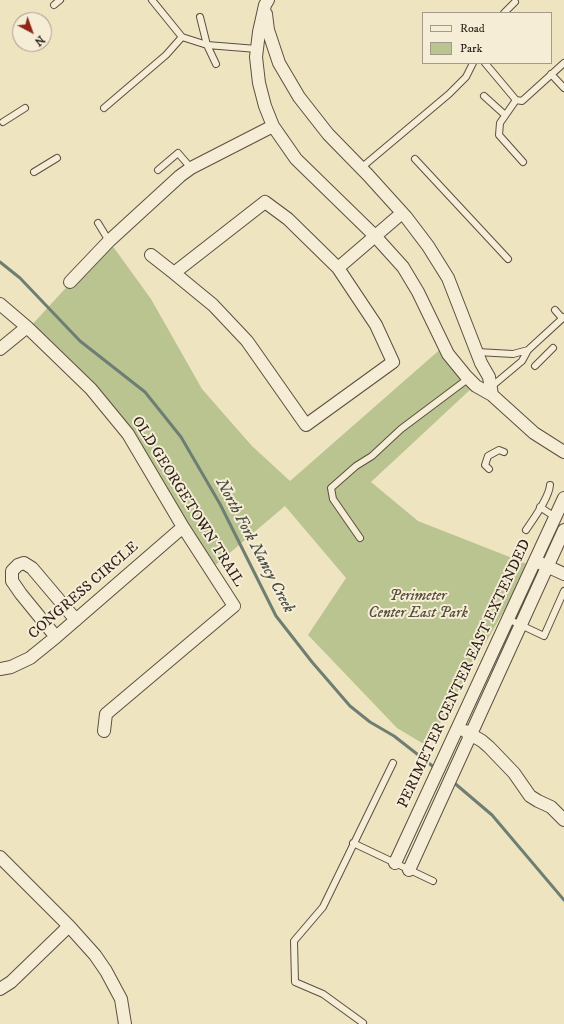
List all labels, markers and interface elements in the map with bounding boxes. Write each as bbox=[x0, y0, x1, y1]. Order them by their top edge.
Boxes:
north arrow bbox=[12, 12, 52, 52]
legend bbox=[422, 12, 552, 64]
text: Road bbox=[460, 21, 485, 36]
text: N bbox=[31, 32, 47, 49]
text: Park bbox=[460, 41, 482, 56]
street label: OLD GEORGETOWN TRAIL bbox=[127, 414, 247, 590]
water label: North Fork Nancy Creek bbox=[210, 475, 298, 617]
street label: PERIMETER CENTER EAST EXTENDED bbox=[395, 537, 535, 811]
street label: CONGRESS CIRCLE bbox=[25, 538, 143, 644]
park label: Perimeter Center East Park bbox=[368, 588, 468, 623]

